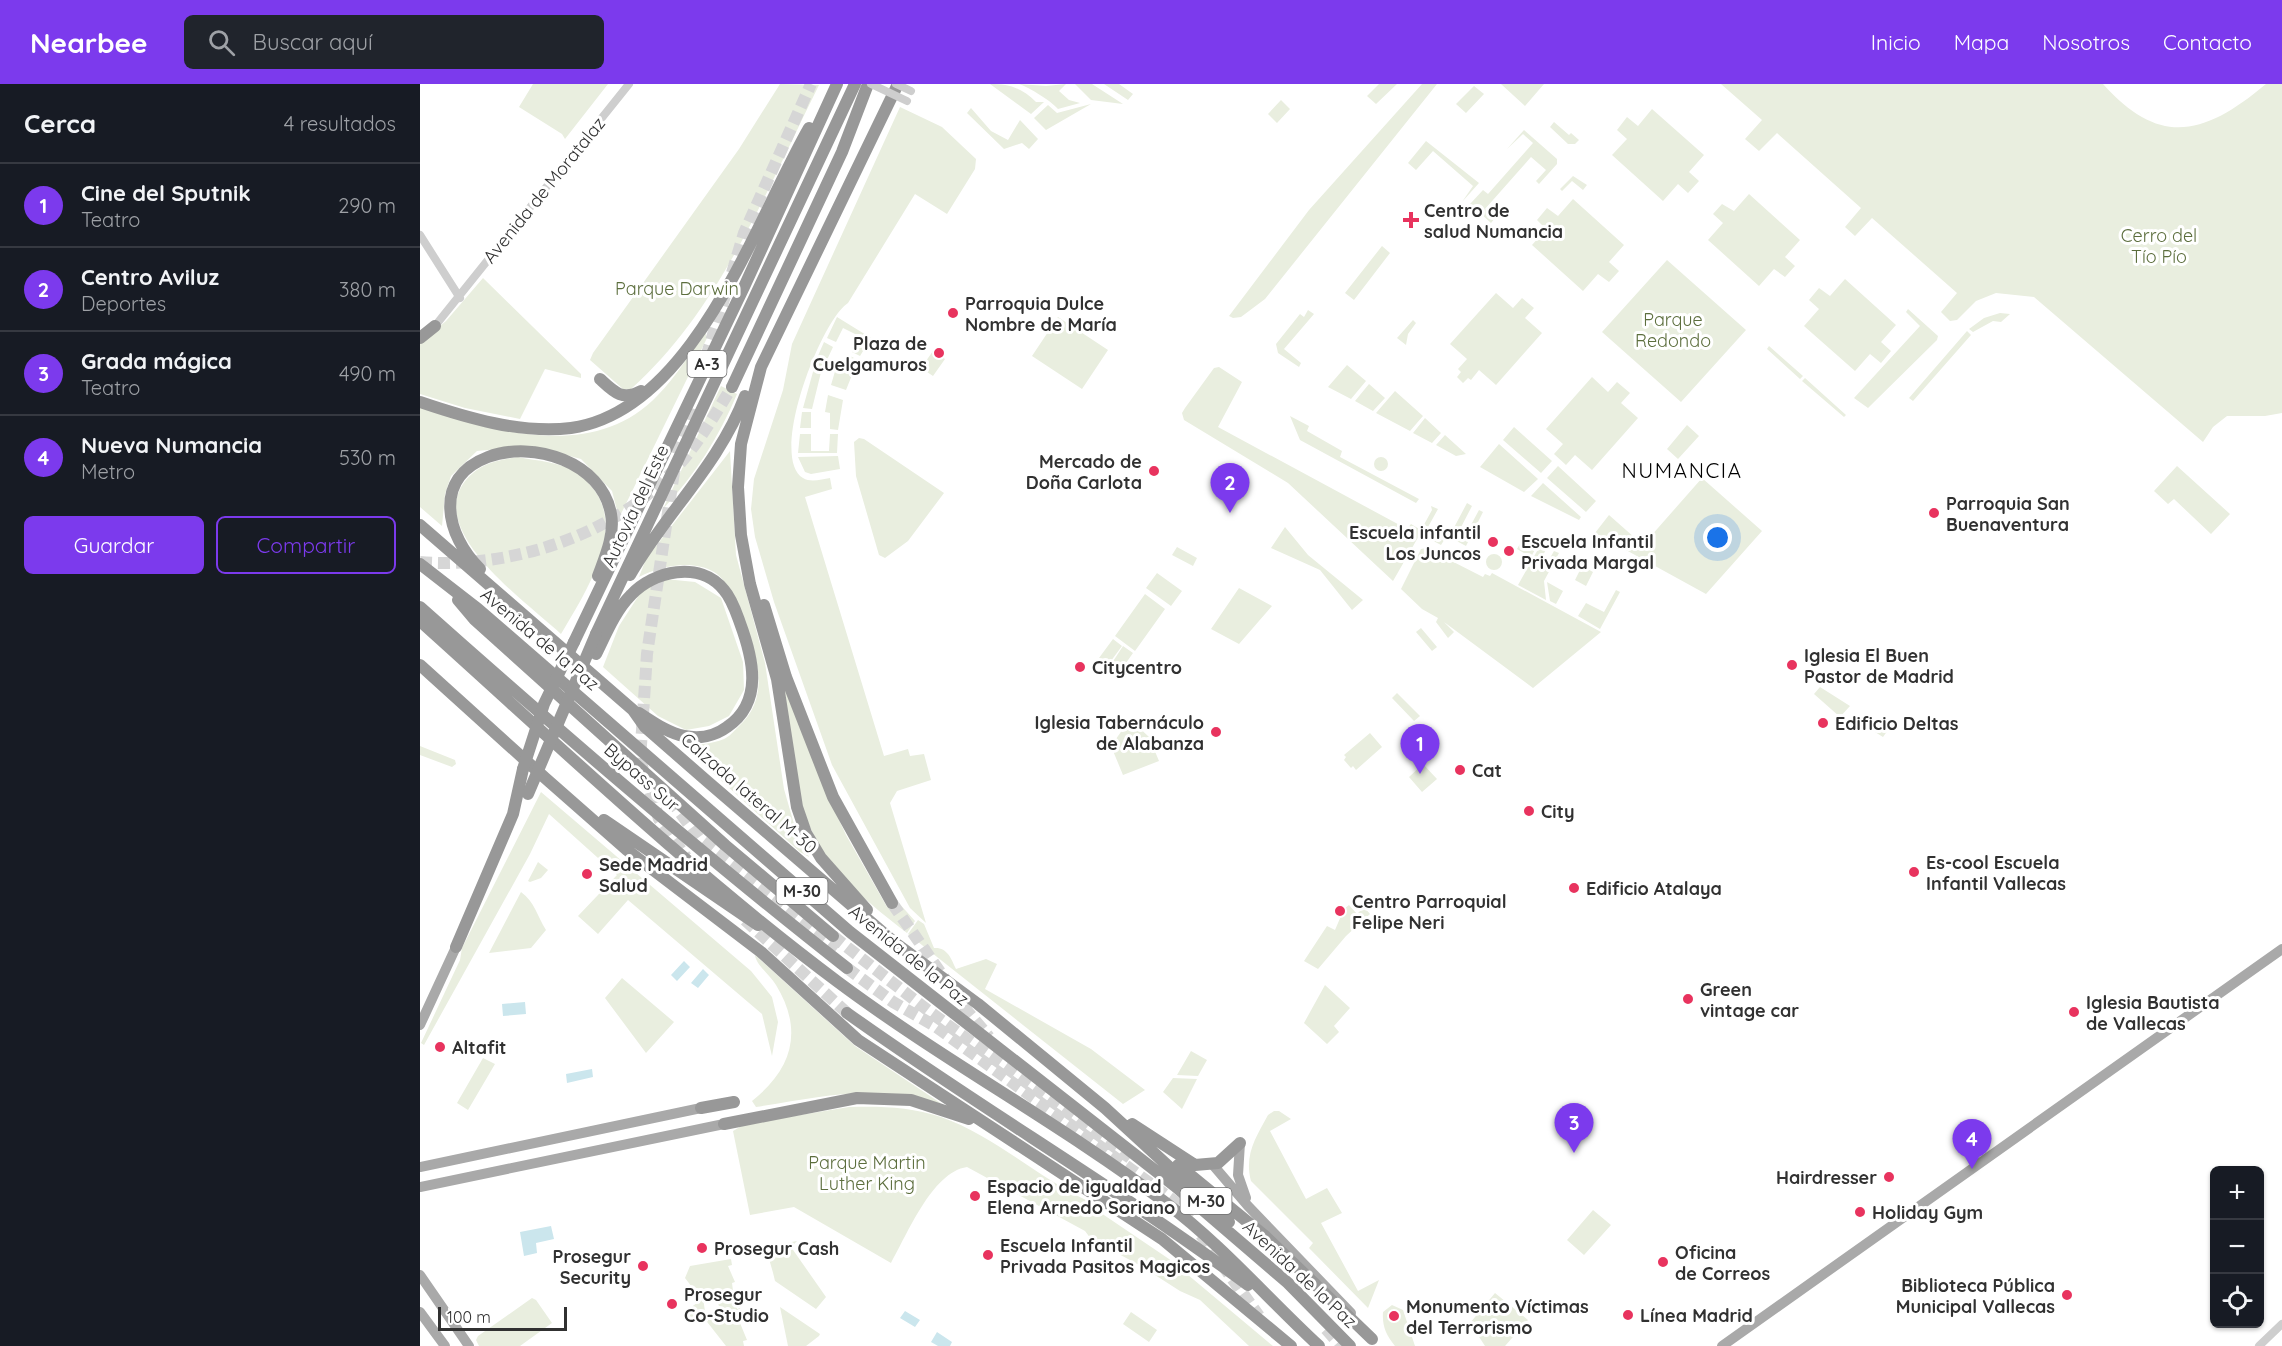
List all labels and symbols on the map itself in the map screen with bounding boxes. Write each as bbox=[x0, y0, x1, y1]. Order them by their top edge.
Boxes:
street label: Avenida de Moratalaz bbox=[478, 112, 610, 268]
place label: Centro de salud Numancia bbox=[1424, 199, 1563, 243]
marker: Centro de salud Numancia bbox=[1402, 211, 1420, 229]
park label: Cerro del Tío Pío bbox=[2121, 224, 2197, 268]
park label: Parque Darwin bbox=[615, 277, 739, 300]
place label: Parroquia Dulce Nombre de María bbox=[965, 292, 1117, 336]
marker: Parroquia Dulce Nombre de María bbox=[946, 306, 960, 320]
park label: Parque Redondo bbox=[1635, 308, 1711, 352]
place label: Plaza de Cuelgamuros bbox=[813, 332, 927, 376]
marker: Plaza de Cuelgamuros bbox=[932, 346, 946, 360]
road number: A-3 bbox=[688, 351, 726, 377]
street label: Autovía del Este bbox=[597, 441, 673, 571]
place label: Mercado de Doña Carlota bbox=[1026, 450, 1142, 494]
district label: NUMANCIA bbox=[1621, 457, 1743, 483]
marker: Mercado de Doña Carlota bbox=[1147, 464, 1161, 478]
pin: 2 bbox=[1210, 464, 1250, 513]
place label: Parroquia San Buenaventura bbox=[1946, 492, 2070, 536]
marker: Parroquia San Buenaventura bbox=[1927, 506, 1941, 520]
place label: Escuela infantil Los Juncos bbox=[1349, 521, 1481, 565]
your location bbox=[1703, 523, 1732, 552]
place label: Escuela Infantil Privada Margal bbox=[1521, 530, 1654, 574]
marker: Escuela infantil Los Juncos bbox=[1486, 535, 1500, 549]
marker: Escuela Infantil Privada Margal bbox=[1502, 544, 1516, 558]
street label: Avenida de la Paz bbox=[476, 583, 604, 695]
place label: Iglesia El Buen Pastor de Madrid bbox=[1804, 644, 1954, 688]
place label: Citycentro bbox=[1092, 656, 1182, 679]
marker: Iglesia El Buen Pastor de Madrid bbox=[1785, 658, 1799, 672]
marker: Citycentro bbox=[1073, 660, 1087, 674]
place label: Iglesia Tabernáculo de Alabanza bbox=[1035, 711, 1204, 755]
place label: Edificio Deltas bbox=[1835, 712, 1959, 735]
marker: Edificio Deltas bbox=[1816, 716, 1830, 730]
pin: 1 bbox=[1400, 724, 1440, 774]
marker: Iglesia Tabernáculo de Alabanza bbox=[1209, 725, 1223, 739]
street label: Calzada lateral M-30 bbox=[676, 728, 822, 858]
street label: Bypass Sur bbox=[599, 738, 685, 816]
place label: Cat bbox=[1472, 759, 1502, 782]
marker: Cat bbox=[1453, 763, 1467, 777]
place label: City bbox=[1541, 800, 1574, 823]
marker: City bbox=[1522, 804, 1536, 818]
place label: Es-cool Escuela Infantil Vallecas bbox=[1926, 851, 2066, 895]
place label: Sede Madrid Salud bbox=[599, 853, 708, 897]
marker: Es-cool Escuela Infantil Vallecas bbox=[1907, 865, 1921, 879]
marker: Sede Madrid Salud bbox=[580, 867, 594, 881]
place label: Edificio Atalaya bbox=[1586, 877, 1722, 900]
road number: M-30 bbox=[776, 878, 827, 904]
marker: Edificio Atalaya bbox=[1567, 881, 1581, 895]
place label: Centro Parroquial Felipe Neri bbox=[1352, 890, 1507, 934]
street label: Avenida de la Paz bbox=[844, 900, 974, 1010]
marker: Centro Parroquial Felipe Neri bbox=[1333, 904, 1347, 918]
place label: Green vintage car bbox=[1700, 978, 1799, 1022]
place label: Iglesia Bautista de Vallecas bbox=[2086, 991, 2219, 1035]
marker: Green vintage car bbox=[1681, 992, 1695, 1006]
marker: Iglesia Bautista de Vallecas bbox=[2067, 1005, 2081, 1019]
place label: Altafit bbox=[452, 1036, 506, 1059]
marker: Altafit bbox=[433, 1040, 447, 1054]
pin: 3 bbox=[1554, 1104, 1594, 1153]
pin: 4 bbox=[1952, 1120, 1992, 1169]
park label: Parque Martin Luther King bbox=[808, 1151, 926, 1195]
place label: Hairdresser bbox=[1776, 1166, 1877, 1189]
marker: Hairdresser bbox=[1882, 1170, 1896, 1184]
place label: Espacio de igualdad Elena Arnedo Soriano bbox=[987, 1175, 1175, 1219]
road number: M-30 bbox=[1180, 1188, 1232, 1214]
marker: Espacio de igualdad Elena Arnedo Soriano bbox=[968, 1189, 982, 1203]
place label: Holiday Gym bbox=[1872, 1201, 1983, 1224]
marker: Holiday Gym bbox=[1853, 1205, 1867, 1219]
street label: Avenida de la Paz bbox=[1238, 1215, 1362, 1333]
place label: Escuela Infantil Privada Pasitos Magicos bbox=[1000, 1234, 1211, 1278]
place label: Prosegur Cash bbox=[714, 1237, 839, 1260]
marker: Prosegur Cash bbox=[695, 1241, 709, 1255]
place label: Oficina de Correos bbox=[1675, 1241, 1771, 1285]
place label: Prosegur Security bbox=[553, 1245, 631, 1289]
marker: Escuela Infantil Privada Pasitos Magicos bbox=[981, 1248, 995, 1262]
marker: Oficina de Correos bbox=[1656, 1255, 1670, 1269]
marker: Prosegur Security bbox=[636, 1259, 650, 1273]
place label: Biblioteca Pública Municipal Vallecas bbox=[1896, 1274, 2055, 1318]
place label: Prosegur Co-Studio bbox=[684, 1283, 769, 1327]
marker: Biblioteca Pública Municipal Vallecas bbox=[2060, 1288, 2074, 1302]
place label: Monumento Víctimas del Terrorismo bbox=[1406, 1295, 1589, 1339]
marker: Prosegur Co-Studio bbox=[665, 1297, 679, 1311]
scale bar bbox=[438, 1304, 567, 1332]
place label: Línea Madrid bbox=[1640, 1304, 1753, 1327]
marker: Línea Madrid bbox=[1621, 1308, 1635, 1322]
marker: Monumento Víctimas del Terrorismo bbox=[1387, 1309, 1401, 1323]

